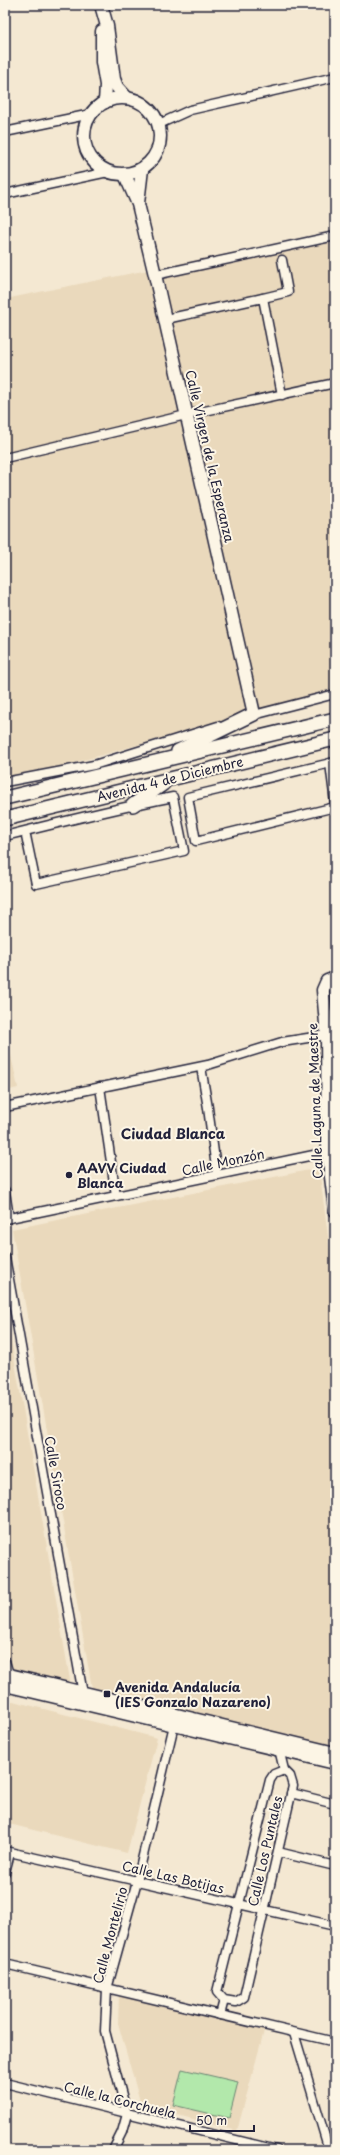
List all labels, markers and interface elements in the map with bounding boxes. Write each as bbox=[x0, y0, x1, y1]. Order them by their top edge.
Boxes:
street label: Calle Virgen de la Esperanza bbox=[181, 368, 240, 545]
street label: Avenida 4 de Diciembre bbox=[95, 751, 245, 806]
street label: Calle Laguna de Maestre bbox=[302, 1023, 327, 1179]
district label: Ciudad Blanca bbox=[121, 1123, 226, 1144]
street label: Calle Monzón bbox=[180, 1143, 266, 1180]
place label: AAVV Ciudad Blanca bbox=[76, 1158, 167, 1192]
marker: AAVV Ciudad Blanca bbox=[64, 1170, 74, 1180]
street label: Calle Siroco bbox=[41, 1434, 72, 1511]
place label: Avenida Andalucía (IES Gonzalo Nazareno) bbox=[114, 1677, 271, 1711]
marker: Avenida Andalucía (IES Gonzalo Nazareno) bbox=[102, 1689, 112, 1699]
street label: Calle Los Puntales bbox=[243, 1794, 286, 1908]
street label: Calle Las Botijas bbox=[120, 1856, 226, 1897]
street label: Calle Montelirio bbox=[87, 1884, 132, 1985]
street label: Calle la Corchuela bbox=[62, 2076, 179, 2123]
scale bar bbox=[190, 2107, 254, 2133]
text: 50 m bbox=[196, 2111, 227, 2129]

